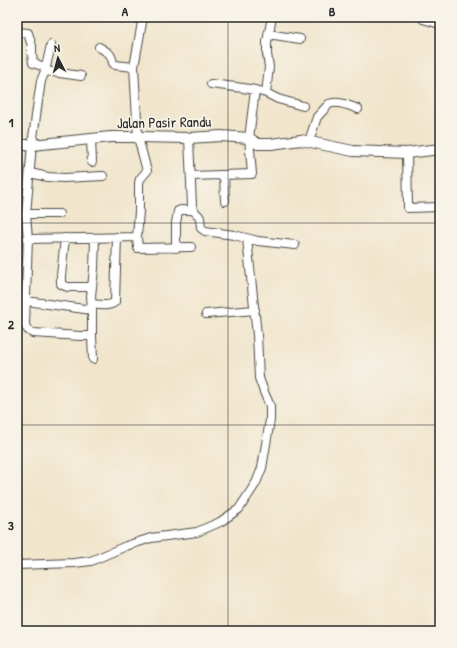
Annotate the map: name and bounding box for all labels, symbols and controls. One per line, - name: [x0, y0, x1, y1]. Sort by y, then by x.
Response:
- text: A: [122, 2, 129, 20]
- text: B: [329, 2, 336, 20]
- north arrow: [38, 38, 78, 78]
- text: N: [53, 41, 61, 55]
- street label: Jalan Pasir Randu: [117, 111, 211, 133]
- text: 1: [9, 113, 14, 131]
- text: 2: [8, 315, 15, 333]
- text: 3: [8, 516, 14, 534]

